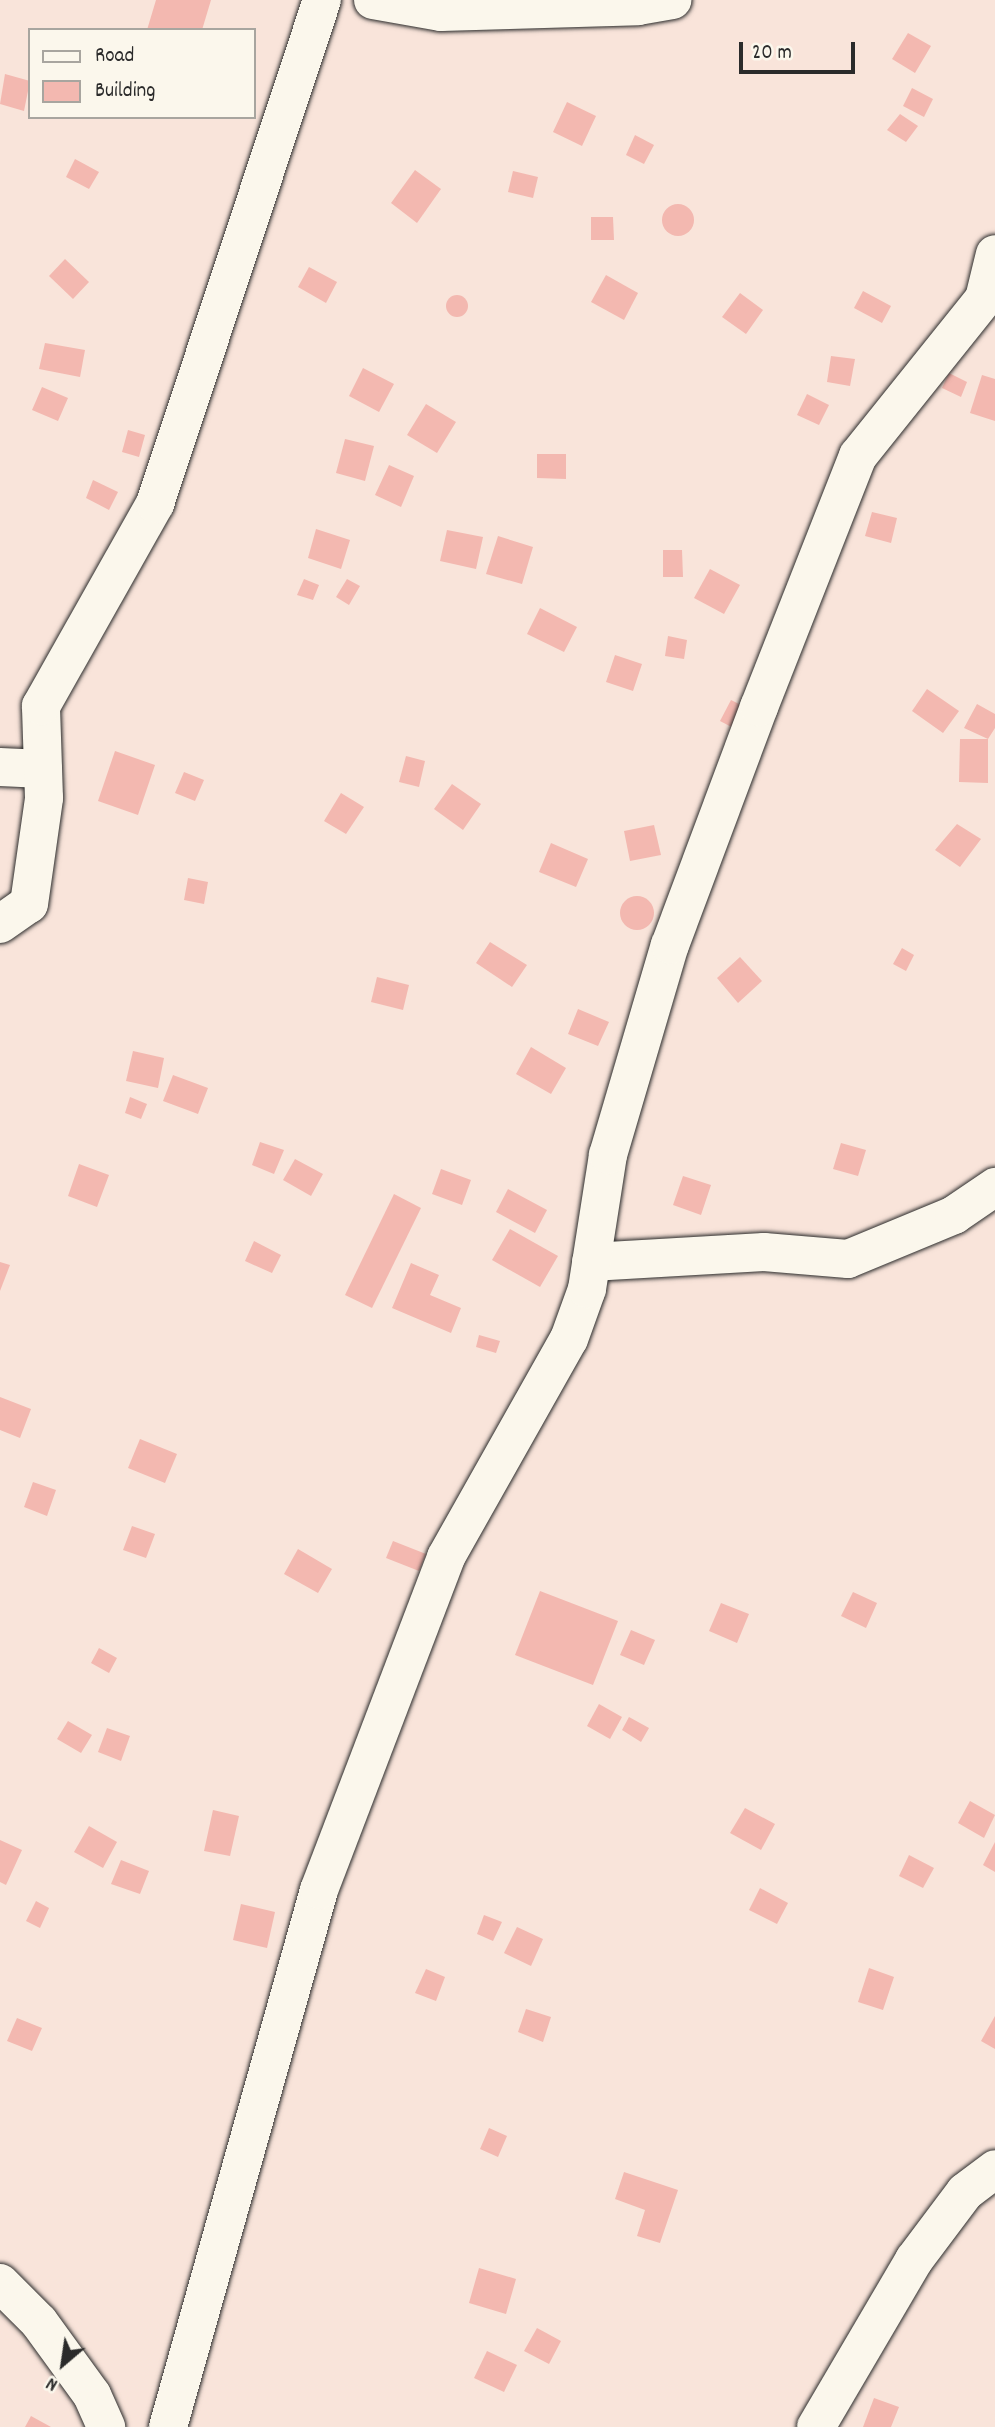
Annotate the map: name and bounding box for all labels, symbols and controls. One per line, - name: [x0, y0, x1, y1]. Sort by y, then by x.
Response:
- legend: [28, 28, 256, 119]
- scale bar: [743, 28, 858, 72]
- text: 20 m: [752, 39, 792, 69]
- text: Road: [95, 42, 134, 72]
- text: Building: [95, 77, 155, 107]
- north arrow: [28, 2329, 98, 2399]
- text: N: [42, 2369, 63, 2397]

